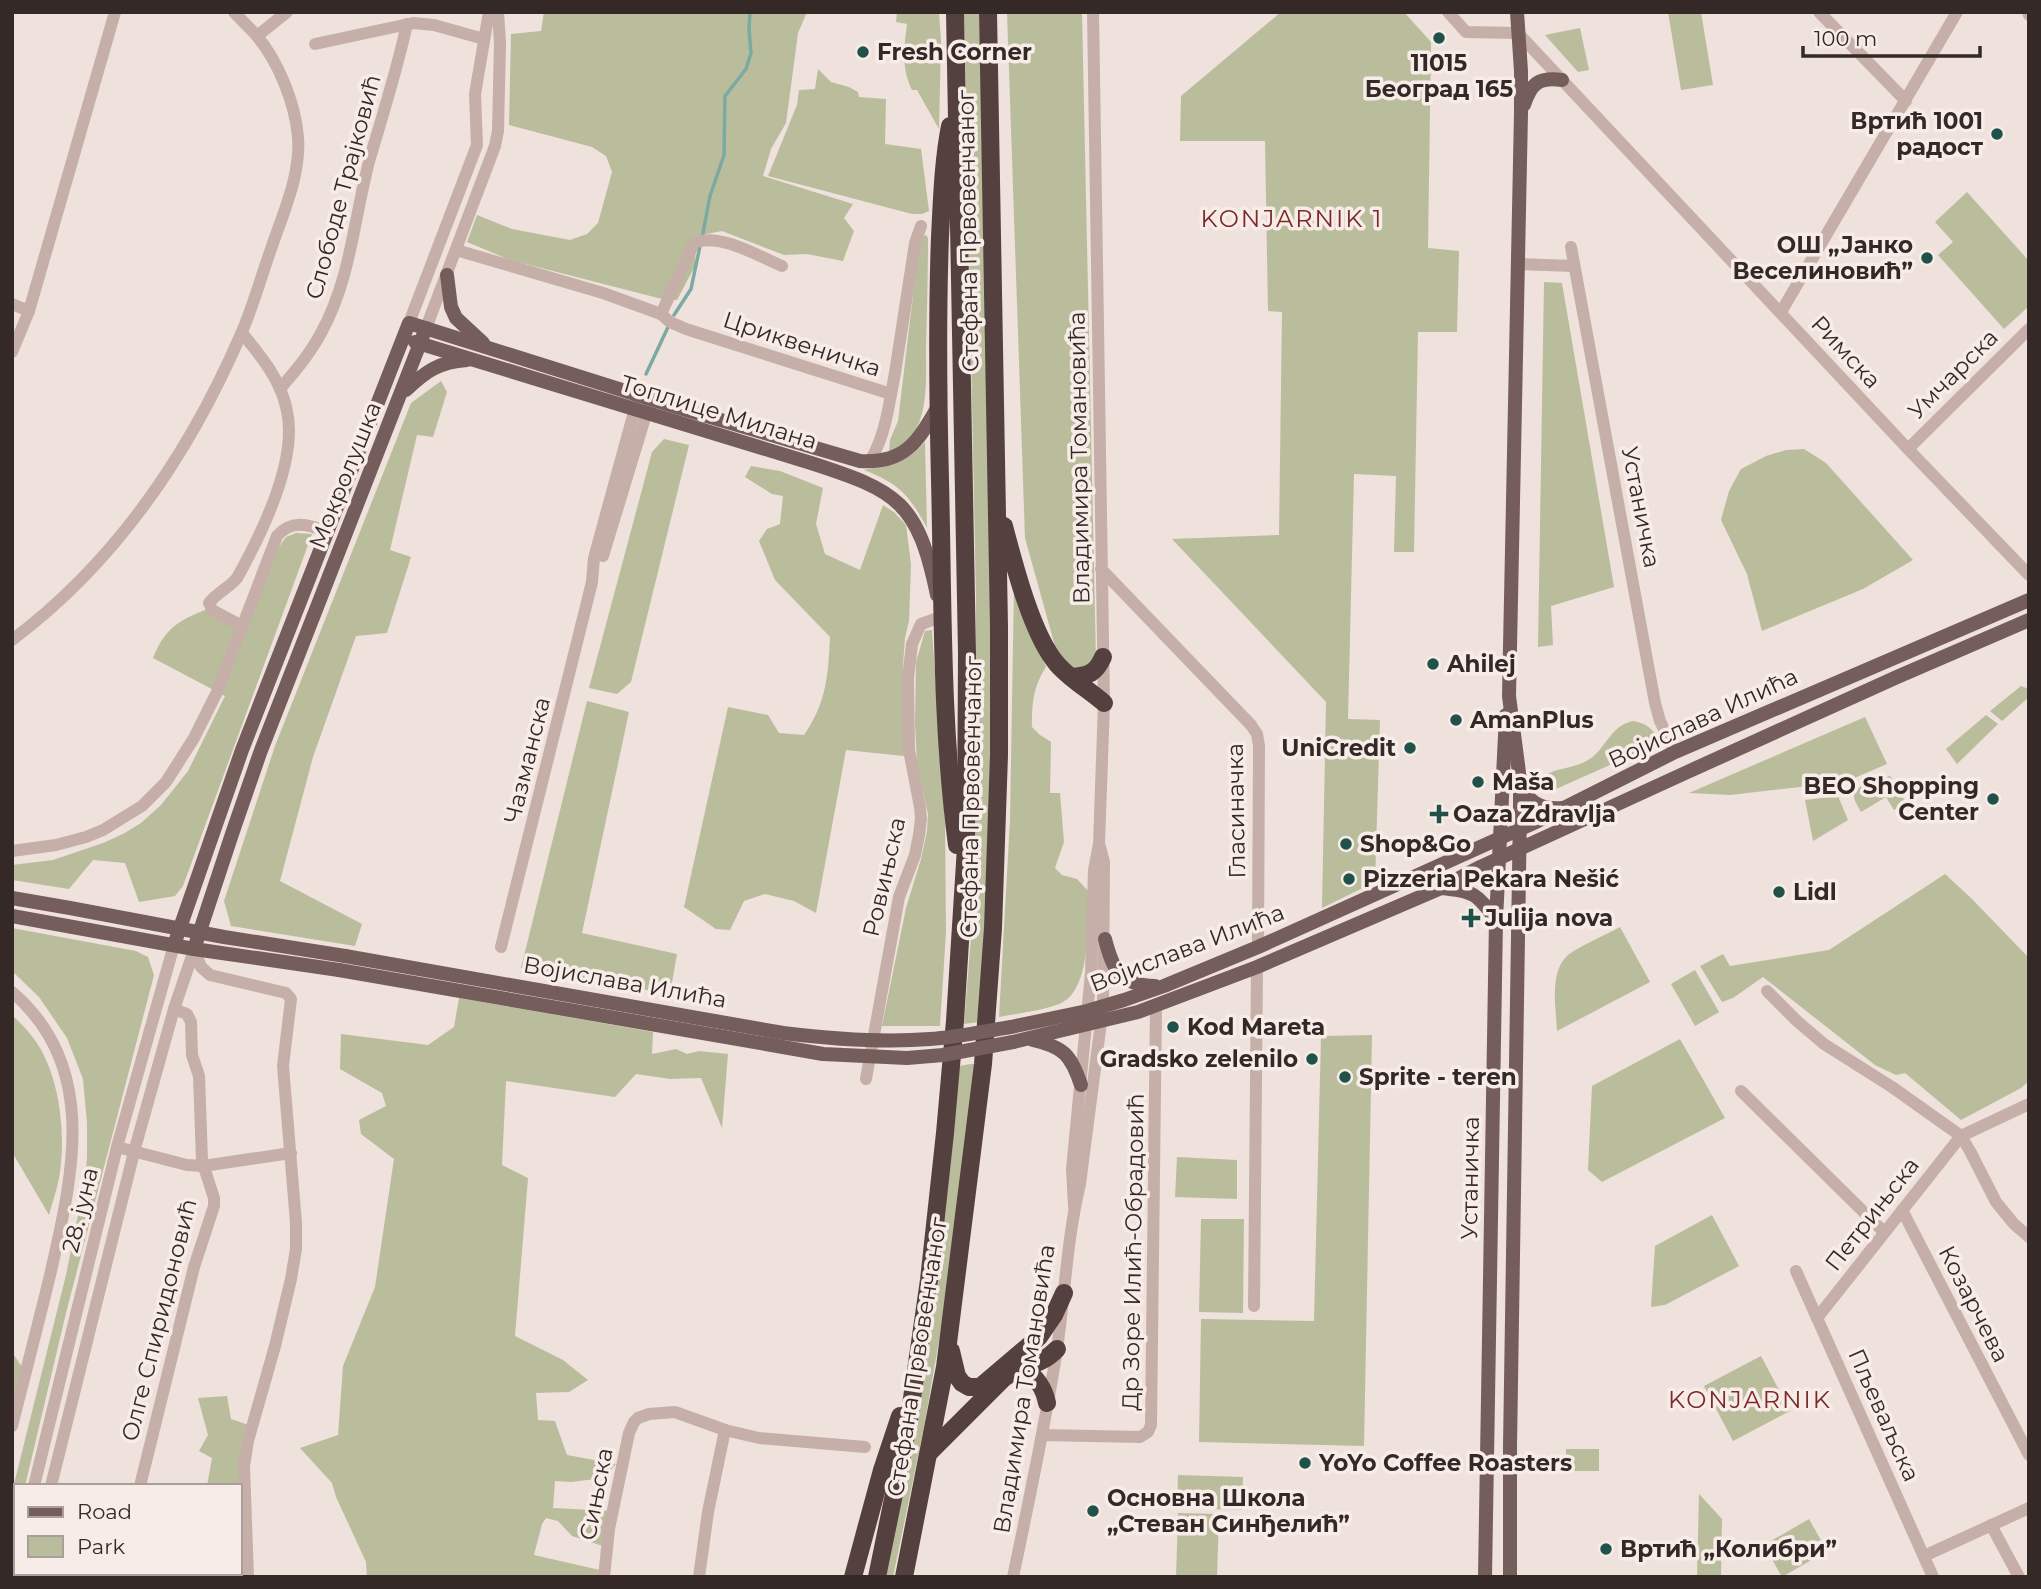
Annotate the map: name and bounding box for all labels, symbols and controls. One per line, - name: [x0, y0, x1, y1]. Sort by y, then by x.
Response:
- scale bar: [1803, 14, 1980, 58]
- text: 100 m: [1814, 26, 1877, 51]
- marker: 11015 Београд 165: [1431, 30, 1447, 46]
- place label: Fresh Corner: [877, 38, 1032, 66]
- marker: Fresh Corner: [855, 44, 871, 60]
- place label: 11015 Београд 165: [1365, 49, 1513, 103]
- street label: Слободе Трајковић: [300, 72, 386, 302]
- street label: Стефана Првовенчаног: [952, 90, 984, 372]
- place label: Вртић 1001 радост: [1850, 107, 1984, 161]
- marker: Вртић 1001 радост: [1989, 126, 2005, 142]
- district label: KONJARNIK 1: [1201, 204, 1383, 233]
- place label: ОШ „Јанко Веселиновић”: [1733, 231, 1913, 285]
- marker: ОШ „Јанко Веселиновић”: [1919, 250, 1935, 266]
- street label: Цриквеничка: [720, 305, 884, 383]
- street label: Римска: [1805, 310, 1887, 394]
- street label: Владимира Томановића: [1062, 312, 1096, 604]
- street label: Умчарска: [1902, 323, 2004, 425]
- street label: Топлице Милана: [618, 369, 820, 455]
- street label: Мокролушка: [303, 398, 387, 552]
- street label: Устаничка: [1616, 444, 1666, 570]
- place label: Ahilej: [1446, 650, 1516, 678]
- street label: Стефана Првовенчаног: [955, 656, 987, 938]
- marker: Ahilej: [1425, 656, 1441, 672]
- street label: Војислава Илића: [1604, 662, 1802, 774]
- street label: Чазманска: [498, 694, 556, 826]
- place label: AmanPlus: [1469, 706, 1594, 734]
- marker: AmanPlus: [1448, 712, 1464, 728]
- place label: UniCredit: [1281, 734, 1396, 762]
- marker: UniCredit: [1402, 740, 1418, 756]
- street label: Гласиначка: [1221, 743, 1251, 879]
- place label: Maša: [1492, 768, 1555, 796]
- place label: BEO Shopping Center: [1804, 772, 1979, 826]
- marker: Maša: [1470, 774, 1486, 790]
- marker: BEO Shopping Center: [1985, 791, 2001, 807]
- place label: Oaza Zdravlja: [1453, 800, 1616, 828]
- marker: Oaza Zdravlja: [1431, 806, 1447, 822]
- street label: Ровињска: [857, 815, 911, 939]
- place label: Shop&Go: [1360, 830, 1471, 858]
- marker: Shop&Go: [1338, 836, 1354, 852]
- place label: Pizzeria Pekara Nešić: [1363, 865, 1620, 893]
- marker: Pizzeria Pekara Nešić: [1341, 871, 1357, 887]
- place label: Lidl: [1793, 878, 1837, 906]
- marker: Lidl: [1771, 884, 1787, 900]
- street label: Војислава Илића: [1086, 898, 1288, 998]
- place label: Julija nova: [1484, 904, 1613, 932]
- marker: Julija nova: [1463, 910, 1479, 926]
- street label: Војислава Илића: [521, 950, 729, 1014]
- place label: Kod Mareta: [1187, 1013, 1325, 1041]
- marker: Kod Mareta: [1165, 1019, 1181, 1035]
- place label: Gradsko zelenilo: [1100, 1045, 1298, 1073]
- marker: Gradsko zelenilo: [1304, 1051, 1320, 1067]
- place label: Sprite - teren: [1359, 1063, 1517, 1091]
- marker: Sprite - teren: [1337, 1069, 1353, 1085]
- street label: Др Зоре Илић-Обрадовић: [1116, 1093, 1150, 1411]
- street label: Устаничка: [1455, 1116, 1485, 1240]
- street label: Петрињска: [1819, 1152, 1925, 1276]
- street label: 28. јуна: [56, 1164, 104, 1256]
- street label: Олге Спиридоновић: [115, 1196, 203, 1444]
- street label: Стефана Првовенчаног: [881, 1215, 953, 1499]
- street label: Козарчева: [1933, 1241, 2015, 1367]
- street label: Владимира Томановића: [987, 1242, 1061, 1536]
- street label: Пљеваљска: [1842, 1344, 1926, 1486]
- district label: KONJARNIK: [1668, 1385, 1832, 1414]
- street label: Сињска: [573, 1445, 619, 1543]
- place label: YoYo Coffee Roasters: [1318, 1449, 1572, 1477]
- marker: YoYo Coffee Roasters: [1297, 1455, 1313, 1471]
- legend: [14, 1484, 242, 1575]
- place label: Основна Школа „Стеван Синђелић”: [1107, 1484, 1350, 1538]
- text: Road: [77, 1499, 132, 1524]
- marker: Основна Школа „Стеван Синђелић”: [1085, 1503, 1101, 1519]
- text: Park: [77, 1534, 125, 1559]
- place label: Вртић „Колибри”: [1620, 1535, 1837, 1563]
- marker: Вртић „Колибри”: [1598, 1541, 1614, 1557]

